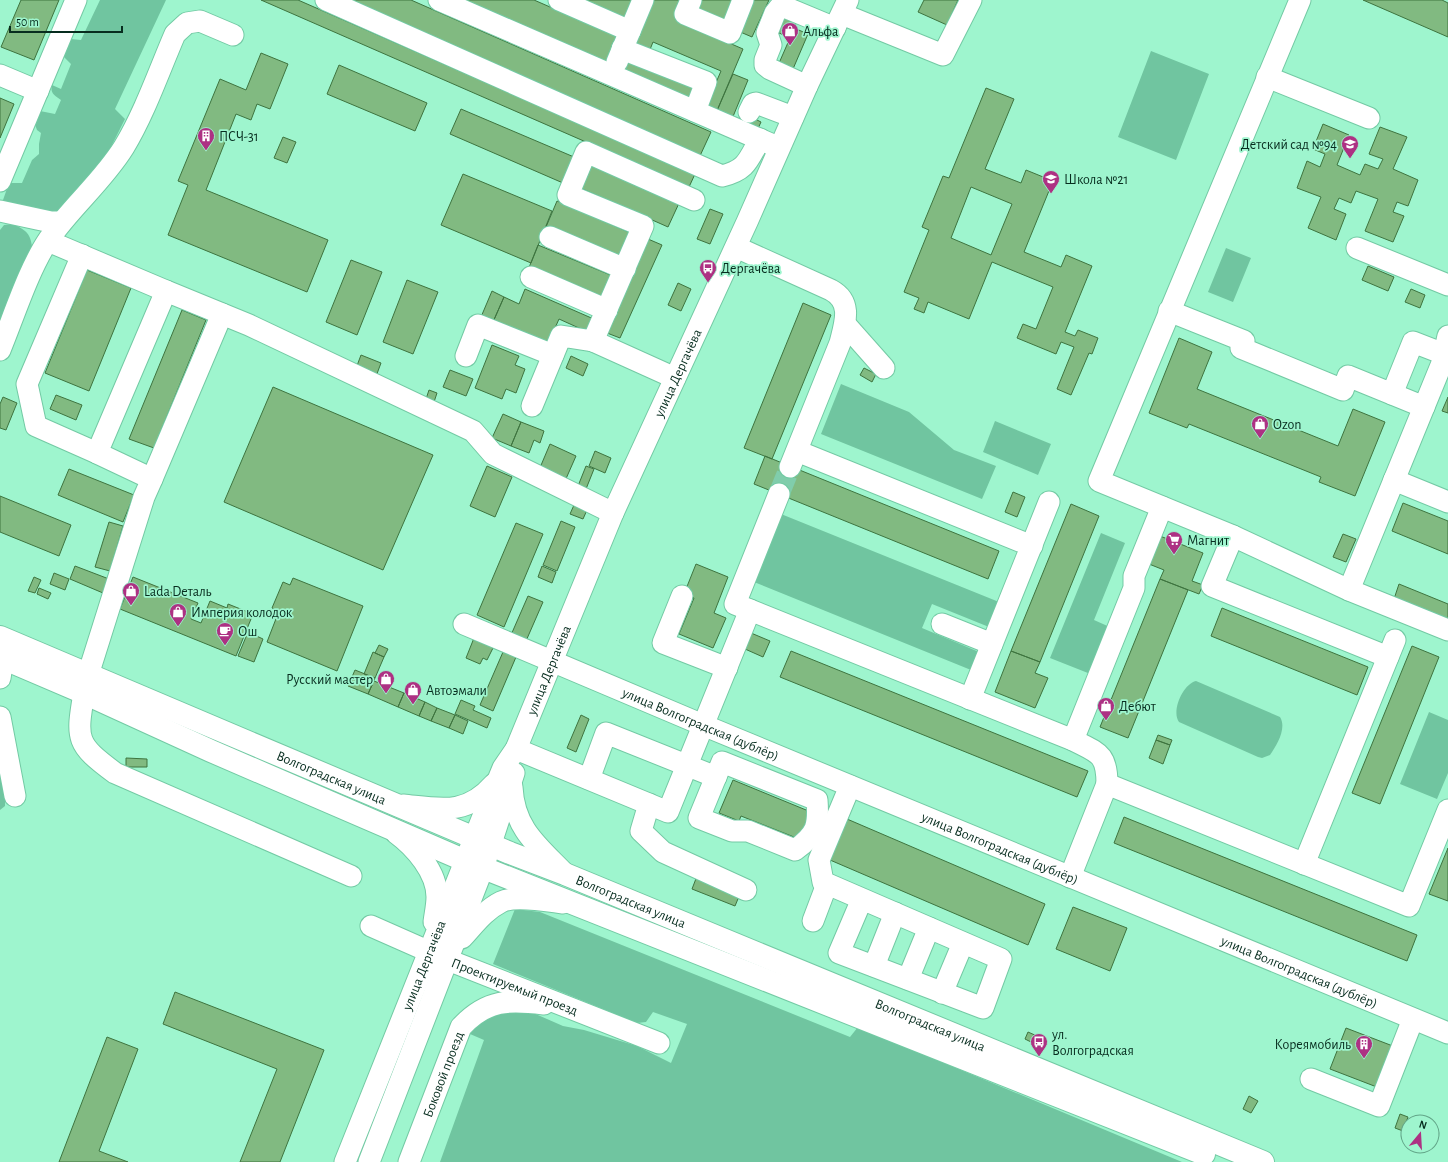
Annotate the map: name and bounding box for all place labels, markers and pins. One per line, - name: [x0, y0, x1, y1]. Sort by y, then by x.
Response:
- shop icon: Альфа: [780, 21, 800, 46]
- place label: Альфа: [803, 25, 839, 39]
- building icon: ПСЧ-31: [196, 126, 216, 151]
- place label: ПСЧ-31: [219, 130, 259, 144]
- school or university icon: Детский сад №94: [1340, 134, 1360, 159]
- place label: Детский сад №94: [1241, 138, 1337, 152]
- school or university icon: Школа №21: [1041, 169, 1061, 194]
- place label: Школа №21: [1064, 173, 1128, 187]
- bus stop icon: Дергачёва: [698, 258, 718, 283]
- place label: Дергачёва: [721, 262, 781, 276]
- shop icon: Ozon: [1250, 414, 1270, 439]
- place label: Ozon: [1273, 418, 1301, 432]
- supermarket icon: Магнит: [1164, 530, 1184, 555]
- place label: Магнит: [1187, 534, 1230, 548]
- shop icon: Lada Dеталь: [121, 581, 141, 606]
- place label: Lada Dеталь: [144, 585, 212, 599]
- shop icon: Империя колодок: [168, 602, 188, 627]
- place label: Империя колодок: [191, 606, 293, 620]
- cafe icon: Ош: [215, 621, 235, 646]
- place label: Ош: [238, 625, 257, 639]
- shop icon: Русский мастер: [376, 669, 396, 694]
- place label: Русский мастер: [286, 673, 373, 687]
- shop icon: Автоэмали: [403, 680, 423, 705]
- place label: Автоэмали: [426, 684, 487, 698]
- shop icon: Дебют: [1096, 696, 1116, 721]
- place label: Дебют: [1119, 700, 1157, 714]
- place label: ул. Волгоградская: [1051, 1028, 1134, 1058]
- bus stop icon: ул. Волгоградская: [1029, 1032, 1049, 1057]
- building icon: Кореямобиль: [1354, 1034, 1374, 1059]
- place label: Кореямобиль: [1275, 1038, 1351, 1052]

